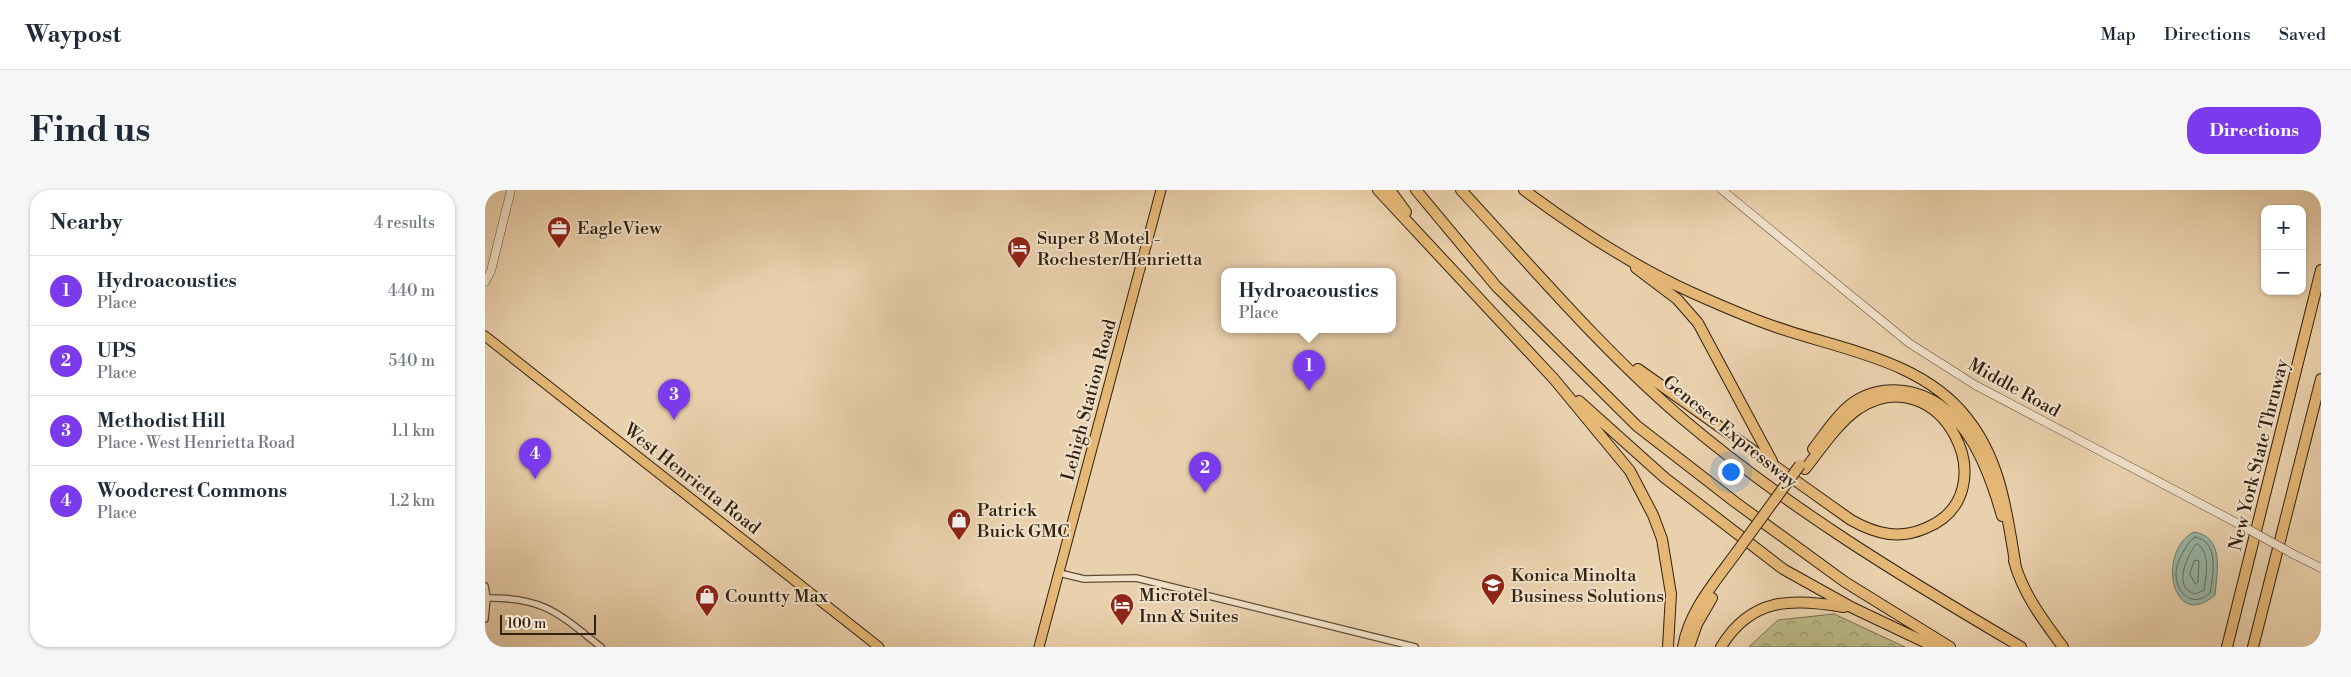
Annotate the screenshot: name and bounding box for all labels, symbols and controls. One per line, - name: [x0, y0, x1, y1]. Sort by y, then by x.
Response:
- text: Waypost: [25, 20, 121, 50]
- text: Map: [2100, 23, 2136, 46]
- text: Directions: [2164, 23, 2251, 46]
- text: Saved: [2279, 23, 2326, 46]
- button: Directions: [2187, 107, 2321, 154]
- text: Find us: [30, 109, 150, 152]
- map controls: [2261, 205, 2306, 295]
- button: +: [2261, 205, 2306, 250]
- text: Nearby: [50, 210, 123, 236]
- text: 4 results: [374, 213, 435, 233]
- office icon: EagleView: [546, 215, 572, 249]
- place label: EagleView: [577, 217, 662, 240]
- place label: Super 8 Motel - Rochester/Henrietta: [1037, 227, 1203, 271]
- hotel icon: Super 8 Motel - Rochester/Henrietta: [1006, 235, 1032, 269]
- button: −: [2261, 250, 2306, 295]
- popup: [1221, 268, 1396, 333]
- text: Hydroacoustics: [97, 269, 237, 293]
- text: Hydroacoustics: [1239, 279, 1378, 303]
- text: 1: [62, 281, 70, 301]
- text: 440 m: [388, 281, 435, 301]
- text: Place: [97, 293, 137, 313]
- text: Place: [1239, 303, 1279, 323]
- street label: Lehigh Station Road: [1056, 316, 1122, 483]
- text: UPS: [97, 339, 136, 363]
- pin: 1: [1293, 350, 1325, 391]
- text: 2: [61, 351, 71, 371]
- text: 540 m: [388, 351, 435, 371]
- street label: Middle Road: [1964, 353, 2065, 423]
- street label: New York State Thruway: [2224, 357, 2294, 553]
- text: Place: [97, 363, 137, 383]
- street label: Genesee Expressway: [1658, 371, 1802, 494]
- pin: 3: [658, 379, 690, 420]
- text: Methodist Hill: [97, 409, 225, 433]
- street label: West Henrietta Road: [618, 418, 766, 540]
- text: 3: [61, 421, 71, 441]
- text: 1.1 km: [391, 421, 435, 441]
- text: Place · West Henrietta Road: [97, 433, 295, 453]
- pin: 4: [519, 438, 551, 479]
- pin: 2: [1189, 452, 1221, 493]
- your location: [1718, 459, 1744, 485]
- text: Woodcrest Commons: [97, 479, 287, 503]
- text: 4: [61, 491, 71, 511]
- text: 1.2 km: [389, 491, 435, 511]
- place label: Patrick Buick GMC: [976, 499, 1070, 543]
- text: Place: [97, 503, 137, 523]
- shop icon: Patrick Buick GMC: [946, 507, 972, 541]
- place label: Konica Minolta Business Solutions: [1510, 564, 1664, 608]
- school or university icon: Konica Minolta Business Solutions: [1480, 572, 1506, 606]
- shop icon: Countty Max: [694, 583, 720, 617]
- place label: Microtel Inn & Suites: [1139, 584, 1239, 628]
- place label: Countty Max: [725, 585, 829, 608]
- hotel icon: Microtel Inn & Suites: [1109, 592, 1135, 626]
- scale bar: [500, 612, 596, 635]
- text: 100 m: [507, 615, 546, 633]

